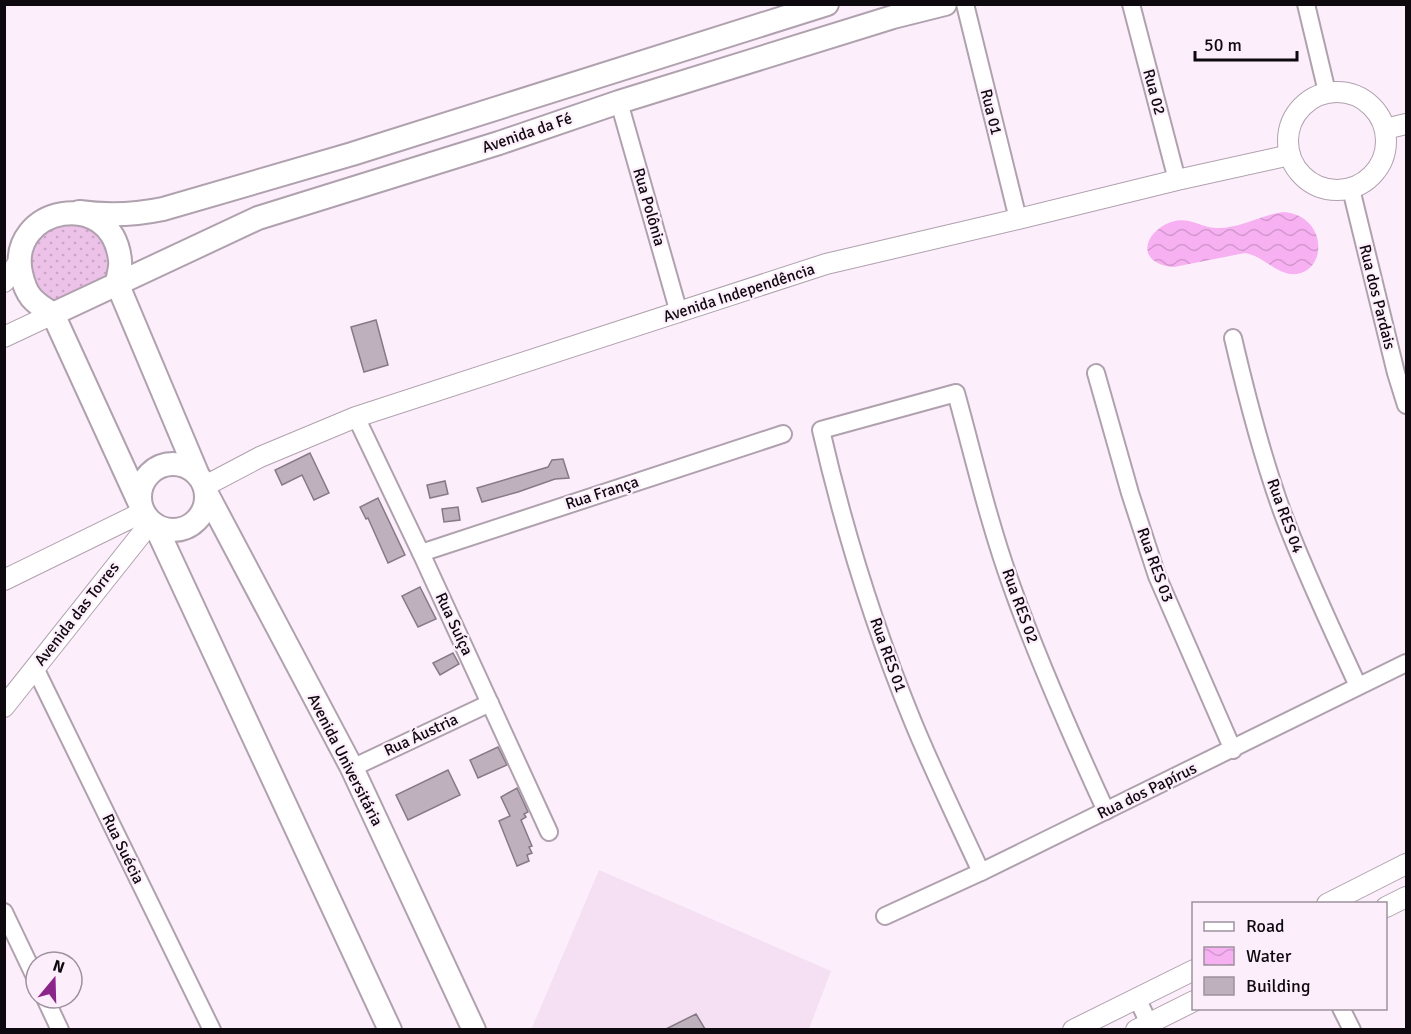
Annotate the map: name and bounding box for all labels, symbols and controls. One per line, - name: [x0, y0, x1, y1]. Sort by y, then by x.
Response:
- scale bar: [1195, 24, 1297, 62]
- text: 50 m: [1204, 34, 1242, 56]
- street label: Rua 02: [1138, 67, 1170, 117]
- street label: Rua 01: [976, 87, 1006, 137]
- street label: Avenida da Fé: [479, 108, 575, 158]
- street label: Rua Polônia: [628, 165, 670, 249]
- street label: Rua dos Pardais: [1354, 242, 1400, 352]
- street label: Avenida Independência: [661, 259, 817, 327]
- street label: Rua França: [563, 472, 641, 514]
- street label: Rua RES 04: [1262, 476, 1308, 556]
- street label: Rua RES 03: [1132, 525, 1178, 605]
- street label: Avenida das Torres: [30, 558, 124, 670]
- street label: Rua RES 02: [997, 566, 1043, 646]
- street label: Rua Suíça: [431, 589, 477, 659]
- street label: Rua RES 01: [865, 615, 911, 695]
- street label: Avenida Universitária: [303, 690, 387, 830]
- street label: Rua Áustria: [381, 709, 461, 761]
- street label: Rua dos Papírus: [1094, 758, 1200, 824]
- street label: Rua Suécia: [97, 811, 149, 887]
- legend: [1192, 902, 1387, 1010]
- text: Road: [1246, 915, 1285, 937]
- text: Water: [1246, 945, 1292, 967]
- north arrow: [24, 950, 84, 1010]
- text: N: [50, 955, 67, 978]
- text: Building: [1246, 975, 1310, 997]

